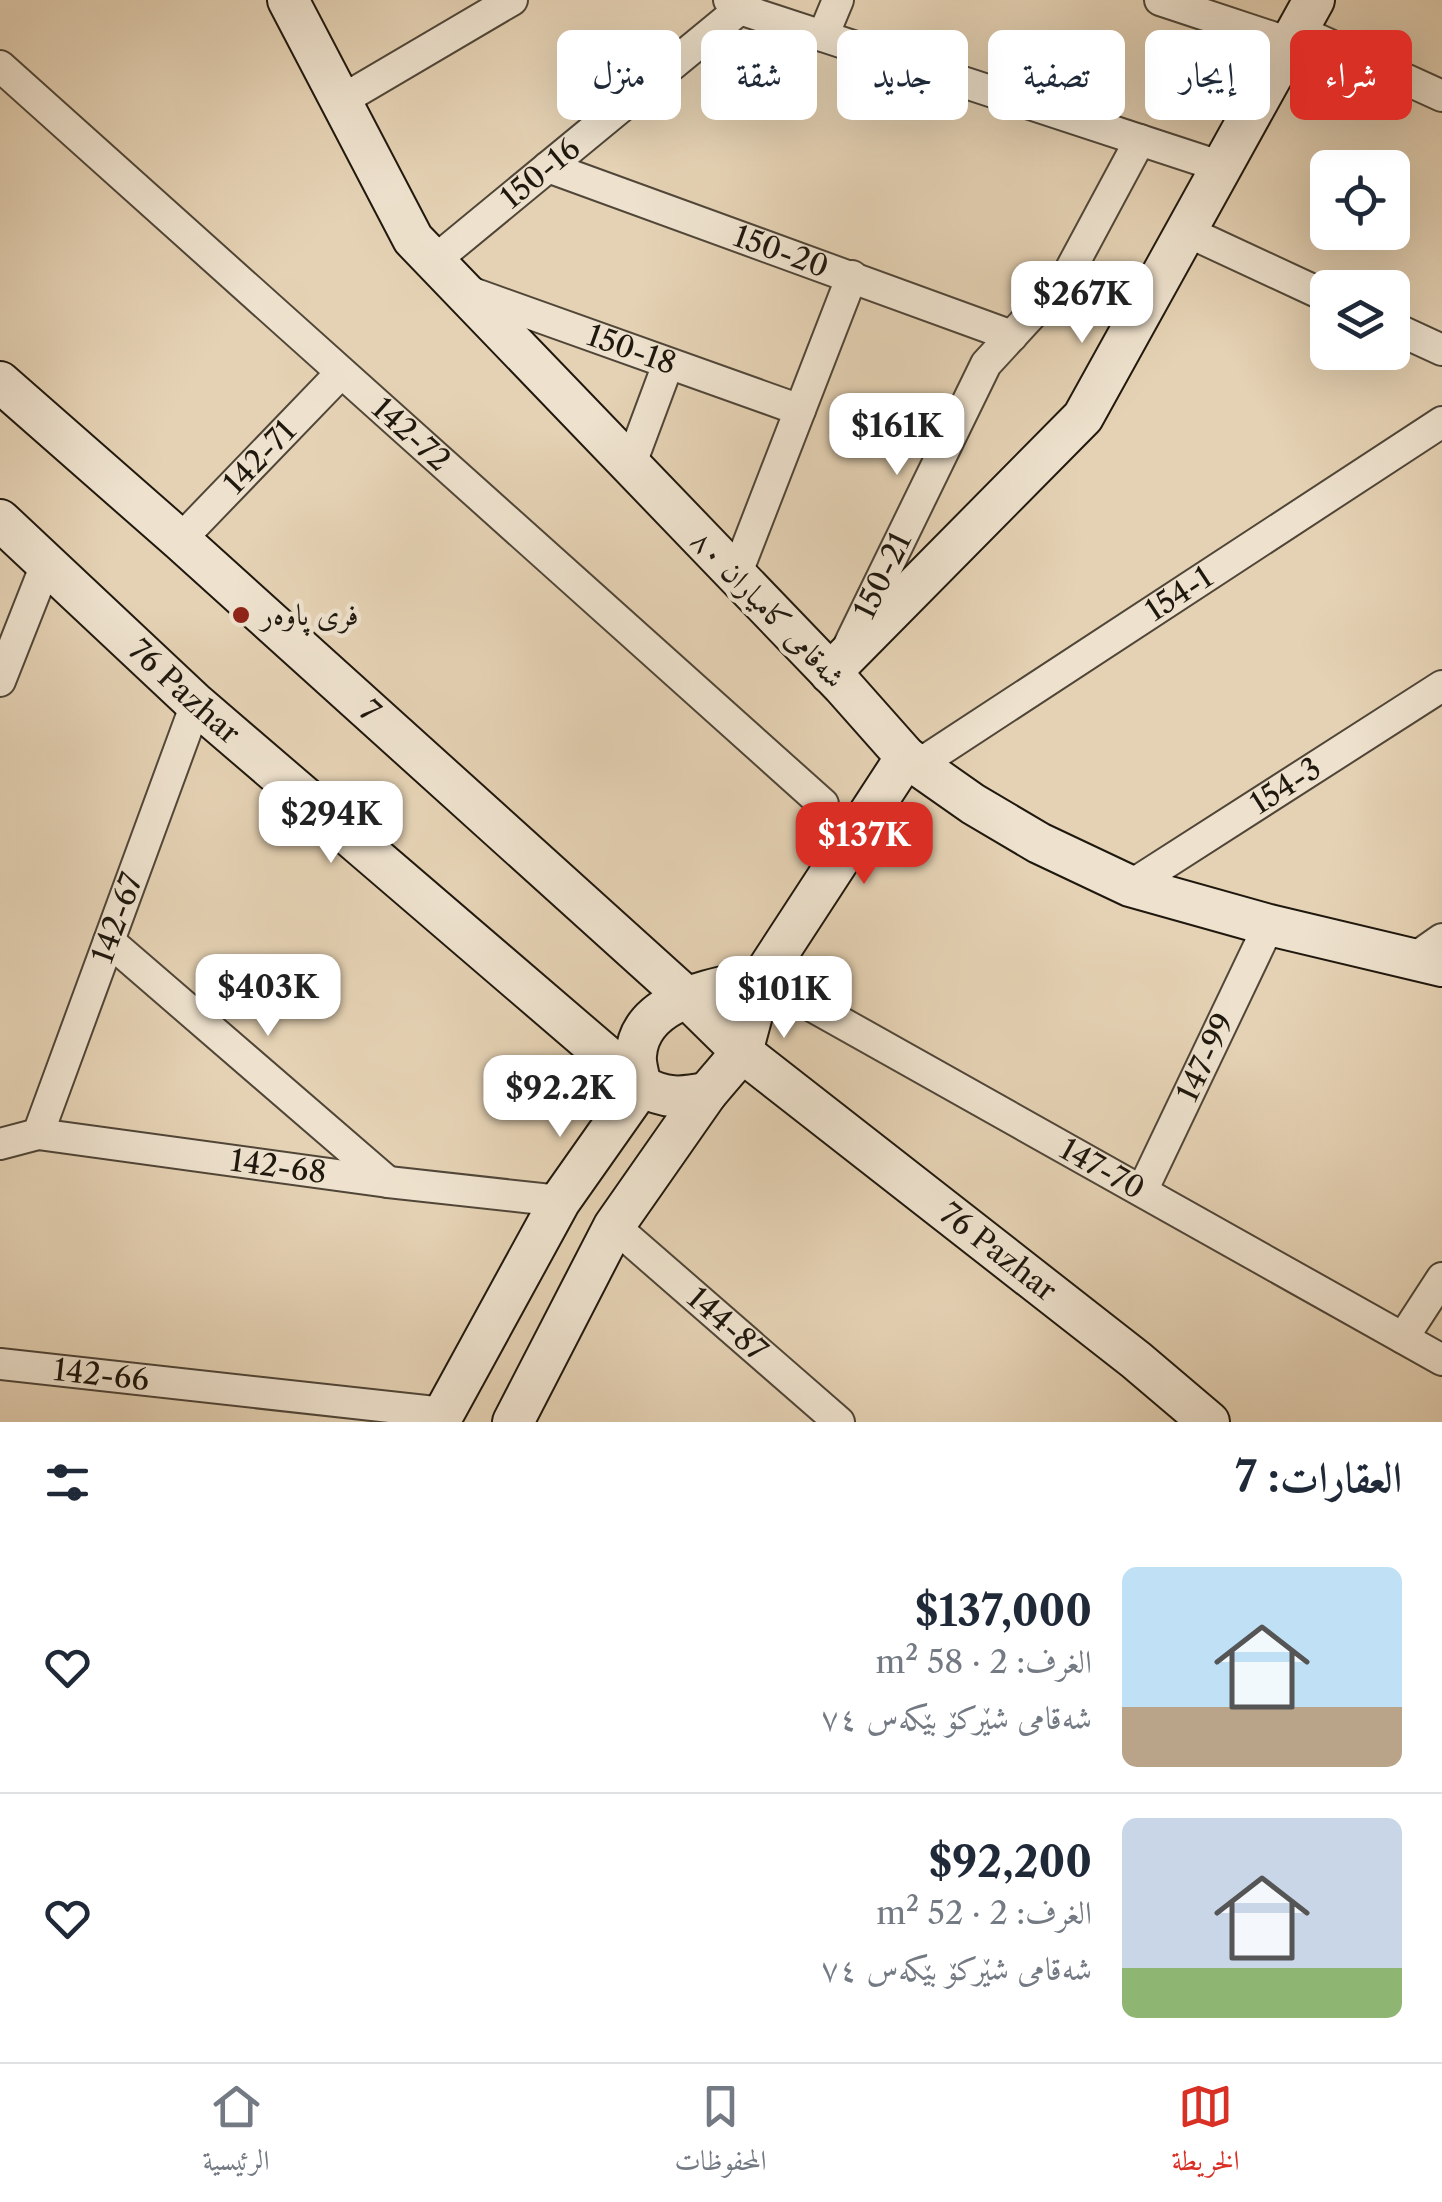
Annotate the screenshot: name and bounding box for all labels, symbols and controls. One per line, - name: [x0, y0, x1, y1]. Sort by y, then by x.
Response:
- chip: منزل: [557, 30, 681, 120]
- chip: شقة: [701, 30, 817, 120]
- chip: جديد: [837, 30, 968, 120]
- chip: تصفية: [988, 30, 1125, 120]
- chip: إيجار: [1145, 30, 1270, 120]
- chip: شراء: [1290, 30, 1412, 120]
- street label: 150-16: [493, 130, 587, 216]
- map controls: [1310, 150, 1410, 370]
- button: locate: [1310, 150, 1410, 250]
- street label: 150-20: [729, 217, 834, 286]
- pin: $267K: [1012, 261, 1152, 346]
- button: layers: [1310, 270, 1410, 370]
- text: $267K: [1033, 274, 1131, 313]
- street label: 150-18: [582, 317, 681, 382]
- street label: 142-72: [365, 390, 458, 479]
- pin: $161K: [827, 393, 967, 478]
- text: $161K: [851, 406, 943, 445]
- street label: 142-71: [216, 412, 303, 501]
- street label: شەقامی کامیاران ٨٠: [684, 522, 853, 696]
- street label: 150-21: [846, 526, 919, 625]
- street label: 154-1: [1138, 558, 1219, 629]
- place label: فری پاوەر: [258, 596, 359, 636]
- marker: فری پاوەر: [230, 604, 252, 626]
- street label: 76 Pazhar: [121, 632, 248, 752]
- street label: 7: [352, 692, 388, 730]
- street label: 154-3: [1243, 750, 1328, 822]
- pin: $294K: [261, 781, 401, 866]
- text: $294K: [281, 794, 381, 833]
- pin: $137K: [794, 802, 934, 887]
- text: $137K: [818, 815, 910, 854]
- street label: 142-67: [83, 868, 150, 968]
- pin: $403K: [198, 954, 338, 1039]
- pin: $101K: [714, 956, 854, 1041]
- text: $403K: [218, 967, 318, 1006]
- text: $101K: [738, 969, 830, 1008]
- street label: 147-99: [1169, 1007, 1242, 1107]
- pin: $92.2K: [479, 1055, 641, 1140]
- text: $92.2K: [505, 1068, 615, 1107]
- street label: 147-70: [1054, 1130, 1151, 1207]
- street label: 142-68: [228, 1142, 329, 1191]
- street label: 76 Pazhar: [933, 1195, 1064, 1309]
- street label: 144-87: [680, 1279, 775, 1369]
- street label: 142-66: [52, 1351, 151, 1398]
- text: العقارات: 7: [1235, 1451, 1402, 1503]
- icon: filters: [40, 1455, 95, 1510]
- text: $137,000: [915, 1585, 1092, 1637]
- icon: home: [1202, 1607, 1322, 1727]
- icon: heart: [40, 1640, 95, 1695]
- text: الغرف: 2 · 58 m²: [876, 1642, 1092, 1681]
- text: شەقامی شێرکۆ بێکەس ٧٤: [821, 1698, 1092, 1737]
- text: $92,200: [929, 1836, 1092, 1888]
- icon: home: [1202, 1858, 1322, 1978]
- icon: heart: [40, 1891, 95, 1946]
- text: الغرف: 2 · 52 m²: [876, 1893, 1092, 1932]
- text: شەقامی شێرکۆ بێکەس ٧٤: [821, 1949, 1092, 1988]
- tab: الرئيسية: [202, 2079, 270, 2188]
- tab: المحفوظات: [674, 2079, 767, 2188]
- tab: الخريطة: [1171, 2079, 1240, 2188]

